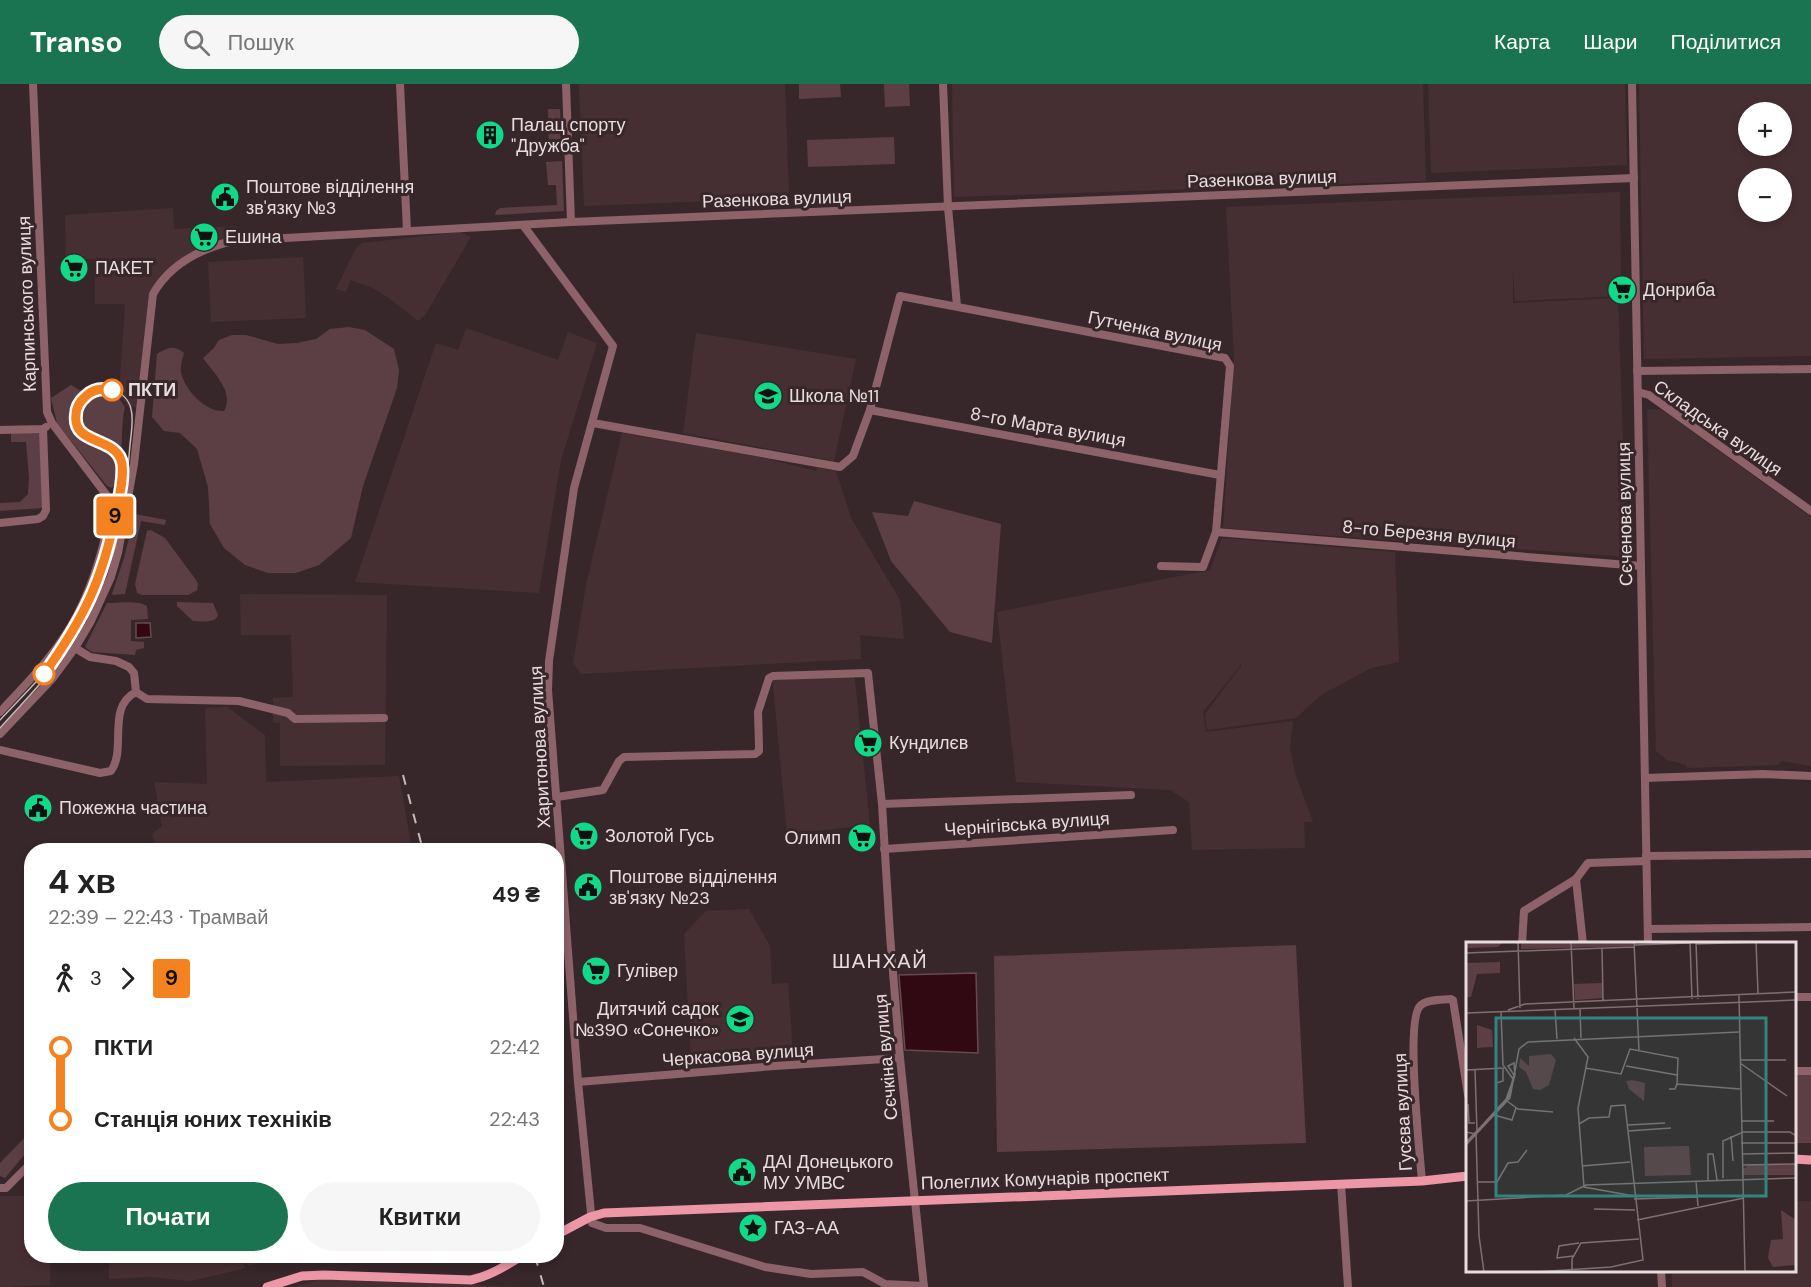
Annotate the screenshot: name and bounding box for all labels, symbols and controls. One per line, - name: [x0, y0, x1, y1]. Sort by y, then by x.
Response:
- search box: [159, 15, 579, 69]
- text: Transo: [30, 24, 123, 61]
- icon: search: [180, 26, 213, 59]
- text: Пошук: [228, 28, 294, 57]
- text: Карта: [1494, 28, 1550, 56]
- text: Шари: [1583, 28, 1638, 56]
- text: Поділитися: [1671, 28, 1781, 56]
- map controls: [1738, 102, 1792, 222]
- button: +: [1738, 102, 1792, 156]
- place label: Палац спорту "Дружба": [511, 113, 625, 158]
- building icon: Палац спорту "Дружба": [474, 119, 506, 151]
- street label: Разенкова вулиця: [1187, 164, 1337, 194]
- button: −: [1738, 168, 1792, 222]
- place label: Поштове відділення зв'язку №3: [246, 175, 414, 220]
- public building icon: Поштове відділення зв'язку №3: [209, 181, 241, 213]
- street label: Разенкова вулиця: [702, 184, 852, 214]
- street label: Карпинського вулиця: [12, 216, 42, 392]
- supermarket icon: Ешина: [188, 221, 220, 253]
- place label: Ешина: [225, 225, 282, 249]
- supermarket icon: ПАКЕТ: [58, 252, 90, 284]
- place label: ПАКЕТ: [95, 256, 153, 280]
- supermarket icon: Донриба: [1606, 274, 1638, 306]
- place label: Донриба: [1643, 278, 1716, 302]
- street label: Гутченка вулиця: [1086, 305, 1224, 357]
- street label: Складська вулиця: [1649, 375, 1787, 481]
- place label: ПКТИ: [128, 378, 176, 402]
- marker: ПКТИ: [101, 379, 123, 401]
- school or university icon: Школа №11: [752, 380, 784, 412]
- place label: Школа №11: [789, 384, 879, 408]
- street label: 8-го Марта вулиця: [968, 401, 1128, 453]
- street label: Сєченова вулиця: [1612, 442, 1638, 586]
- line badge: 9: [96, 496, 134, 536]
- text: 9: [108, 502, 122, 530]
- street label: 8-го Березня вулиця: [1341, 514, 1517, 554]
- unlabelled marker: [33, 663, 55, 685]
- street label: Харитонова вулиця: [524, 665, 556, 829]
- supermarket icon: Кундилєв: [852, 727, 884, 759]
- place label: Кундилєв: [889, 731, 968, 755]
- public building icon: Пожежна частина: [22, 792, 54, 824]
- place label: Пожежна частина: [59, 796, 208, 820]
- street label: Чернігівська вулиця: [944, 806, 1110, 842]
- supermarket icon: Золотой Гусь: [568, 820, 600, 852]
- supermarket icon: Олимп: [846, 822, 878, 854]
- place label: Золотой Гусь: [605, 824, 714, 848]
- place label: Олимп: [785, 826, 841, 850]
- text: 4 хв: [48, 860, 116, 903]
- place label: Поштове відділення зв'язку №23: [609, 865, 777, 910]
- public building icon: Поштове відділення зв'язку №23: [572, 871, 604, 903]
- text: 49 ₴: [492, 880, 540, 909]
- text: 22:39 – 22:43 · Трамвай: [48, 904, 268, 930]
- inset map: [1466, 942, 1796, 1272]
- district label: ШАНХАЙ: [832, 948, 928, 974]
- supermarket icon: Гулівер: [580, 955, 612, 987]
- place label: Гулівер: [617, 959, 678, 983]
- icon: walk: [48, 962, 81, 995]
- icon: forward: [111, 962, 144, 995]
- text: 9: [165, 964, 178, 992]
- text: 3: [90, 965, 102, 991]
- street label: Сєчкіна вулиця: [869, 993, 903, 1121]
- place label: Дитячий садок №390 «Сонечко»: [575, 997, 719, 1042]
- school or university icon: Дитячий садок №390 «Сонечко»: [724, 1003, 756, 1035]
- text: ПКТИ: [94, 1033, 153, 1062]
- text: 22:42: [489, 1034, 540, 1060]
- street label: Черкасова вулиця: [661, 1038, 815, 1072]
- street label: Гусєва вулиця: [1388, 1052, 1418, 1172]
- text: Станція юних техніків: [94, 1105, 332, 1134]
- text: 22:43: [489, 1106, 540, 1132]
- place label: ДАІ Донецького МУ УМВС: [763, 1150, 893, 1195]
- public building icon: ДАІ Донецького МУ УМВС: [726, 1156, 758, 1188]
- street label: Полеглих Комунарів проспект: [920, 1163, 1170, 1195]
- button: Почати: [48, 1182, 288, 1251]
- button: Квитки: [300, 1182, 540, 1251]
- place icon: ГАЗ-АА: [737, 1212, 769, 1244]
- place label: ГАЗ-АА: [774, 1216, 839, 1240]

